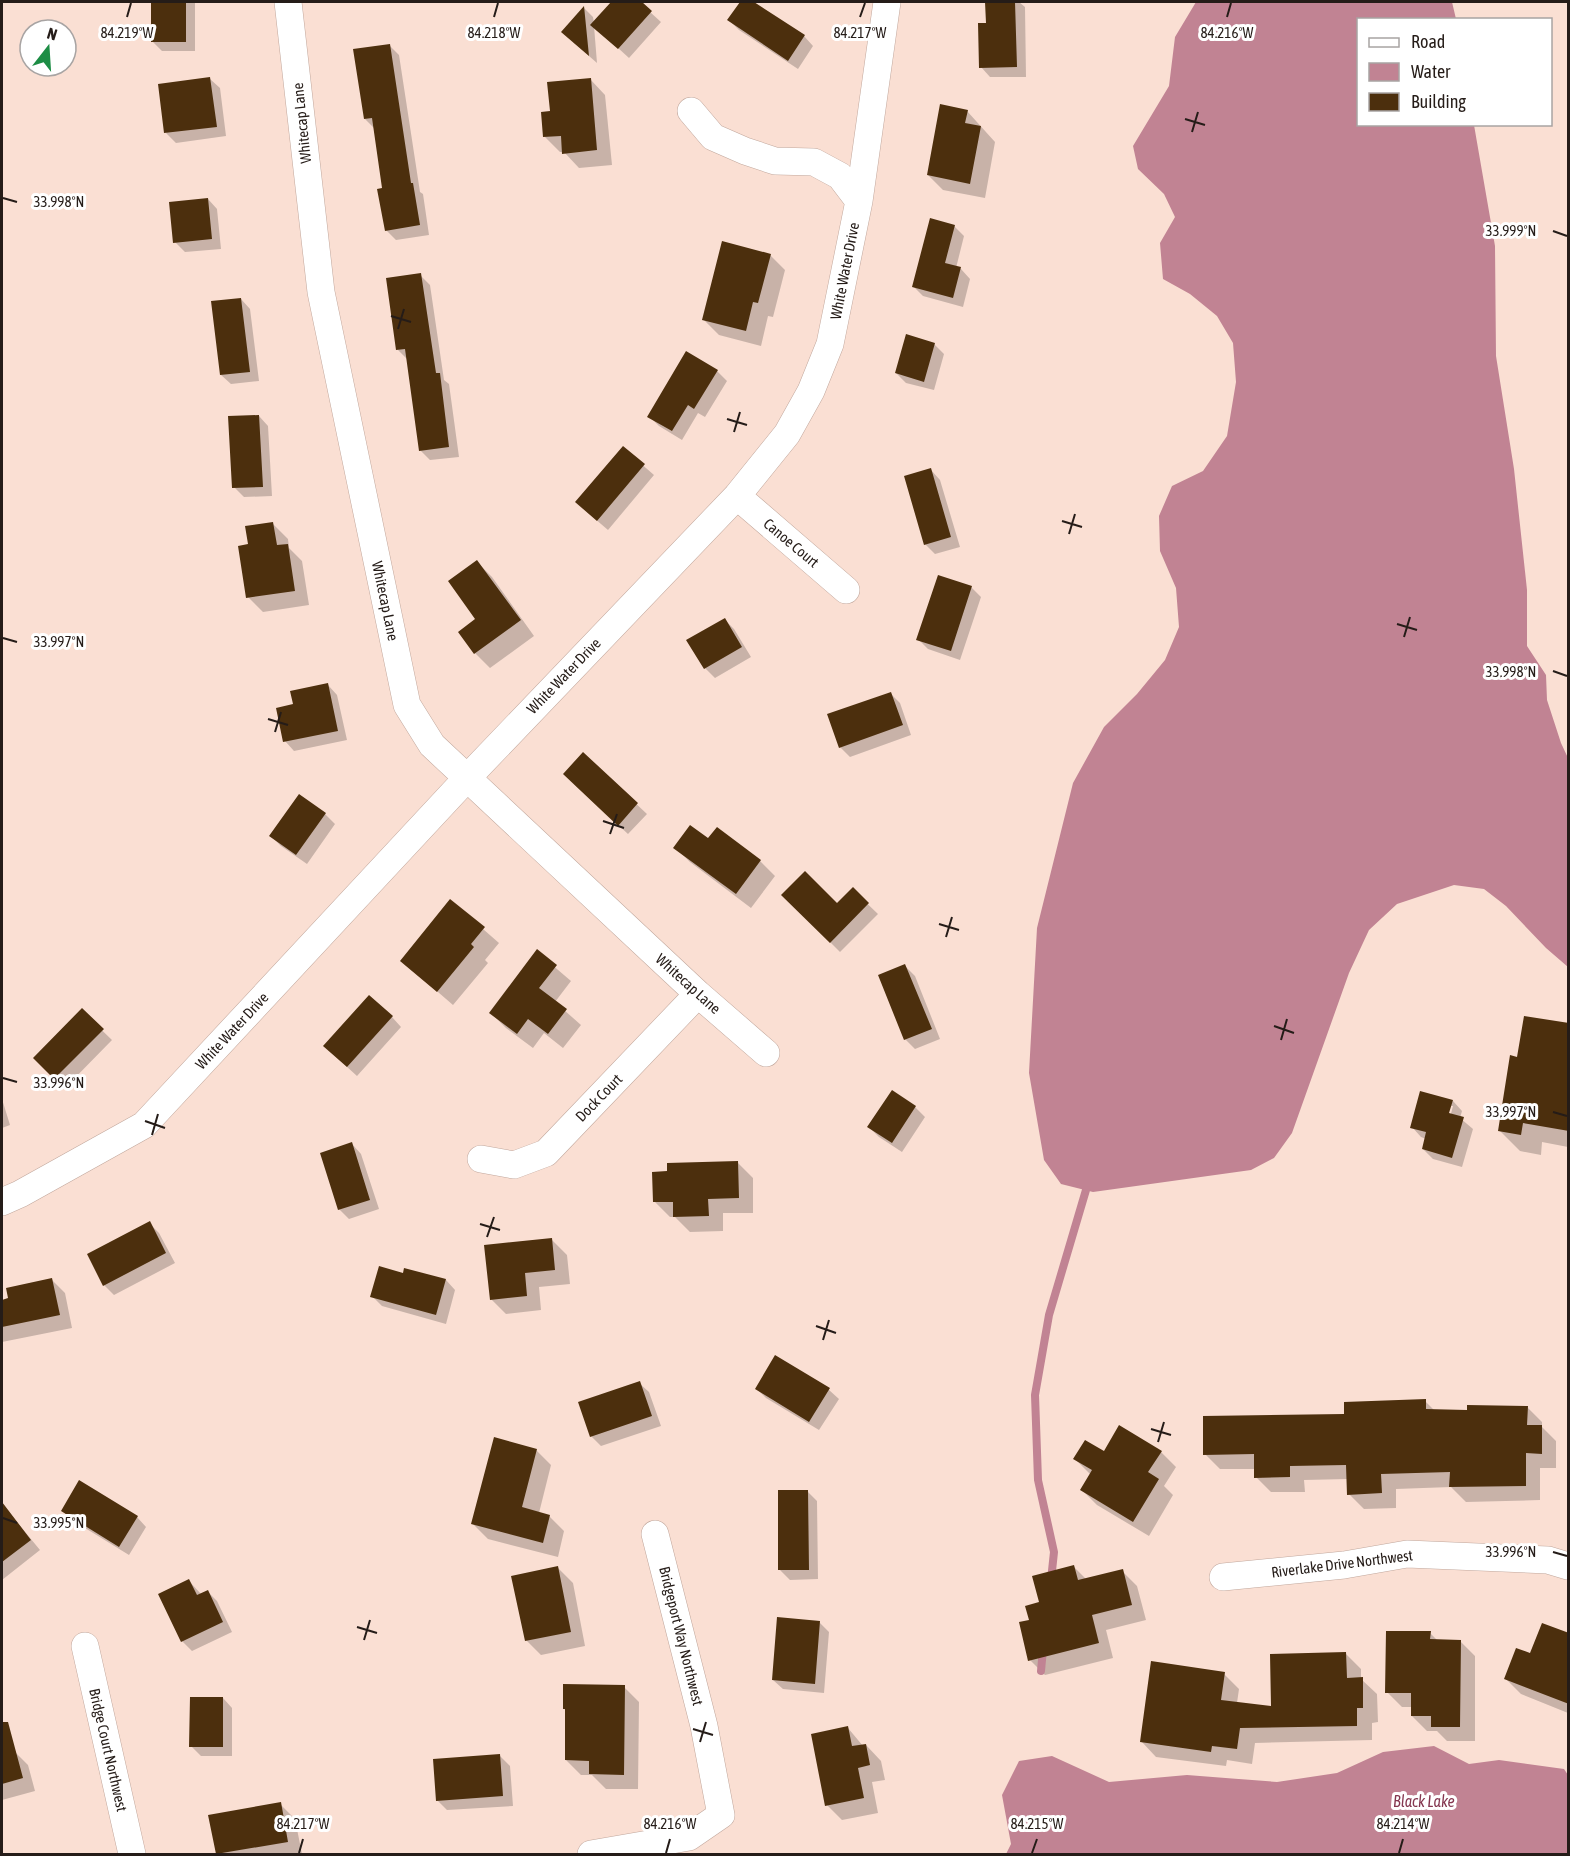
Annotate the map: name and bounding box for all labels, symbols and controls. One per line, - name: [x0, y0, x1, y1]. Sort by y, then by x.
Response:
- north arrow: [18, 18, 78, 78]
- legend: [1357, 18, 1552, 126]
- text: N: [45, 24, 60, 44]
- text: 84.219°W: [101, 24, 154, 41]
- text: 84.218°W: [468, 24, 521, 41]
- text: 84.217°W: [834, 24, 887, 41]
- text: 84.216°W: [1201, 24, 1254, 41]
- text: Road: [1411, 31, 1445, 52]
- text: Water: [1411, 61, 1451, 82]
- street label: Whitecap Lane: [289, 82, 314, 164]
- text: Building: [1411, 91, 1466, 112]
- text: 33.998°N: [34, 193, 84, 210]
- street label: White Water Drive: [827, 221, 862, 321]
- text: 33.999°N: [1486, 222, 1536, 239]
- street label: Canoe Court: [760, 515, 822, 571]
- street label: Whitecap Lane: [369, 559, 402, 642]
- text: 33.997°N: [34, 633, 84, 650]
- street label: White Water Drive: [523, 634, 604, 717]
- text: 33.998°N: [1486, 663, 1536, 680]
- street label: Whitecap Lane: [653, 950, 724, 1017]
- street label: White Water Drive: [192, 989, 272, 1073]
- street label: Dock Court: [572, 1070, 625, 1125]
- text: 33.996°N: [34, 1074, 84, 1091]
- text: 33.997°N: [1486, 1103, 1536, 1120]
- text: 33.995°N: [34, 1514, 84, 1531]
- text: 33.996°N: [1486, 1543, 1536, 1560]
- street label: Riverlake Drive Northwest: [1270, 1546, 1414, 1581]
- street label: Bridgeport Way Northwest: [656, 1565, 707, 1707]
- street label: Bridge Court Northwest: [86, 1687, 131, 1813]
- water label: Black Lake: [1393, 1792, 1455, 1810]
- text: 84.217°W: [277, 1815, 330, 1832]
- text: 84.216°W: [644, 1815, 697, 1832]
- text: 84.215°W: [1011, 1815, 1064, 1832]
- text: 84.214°W: [1377, 1815, 1430, 1832]

